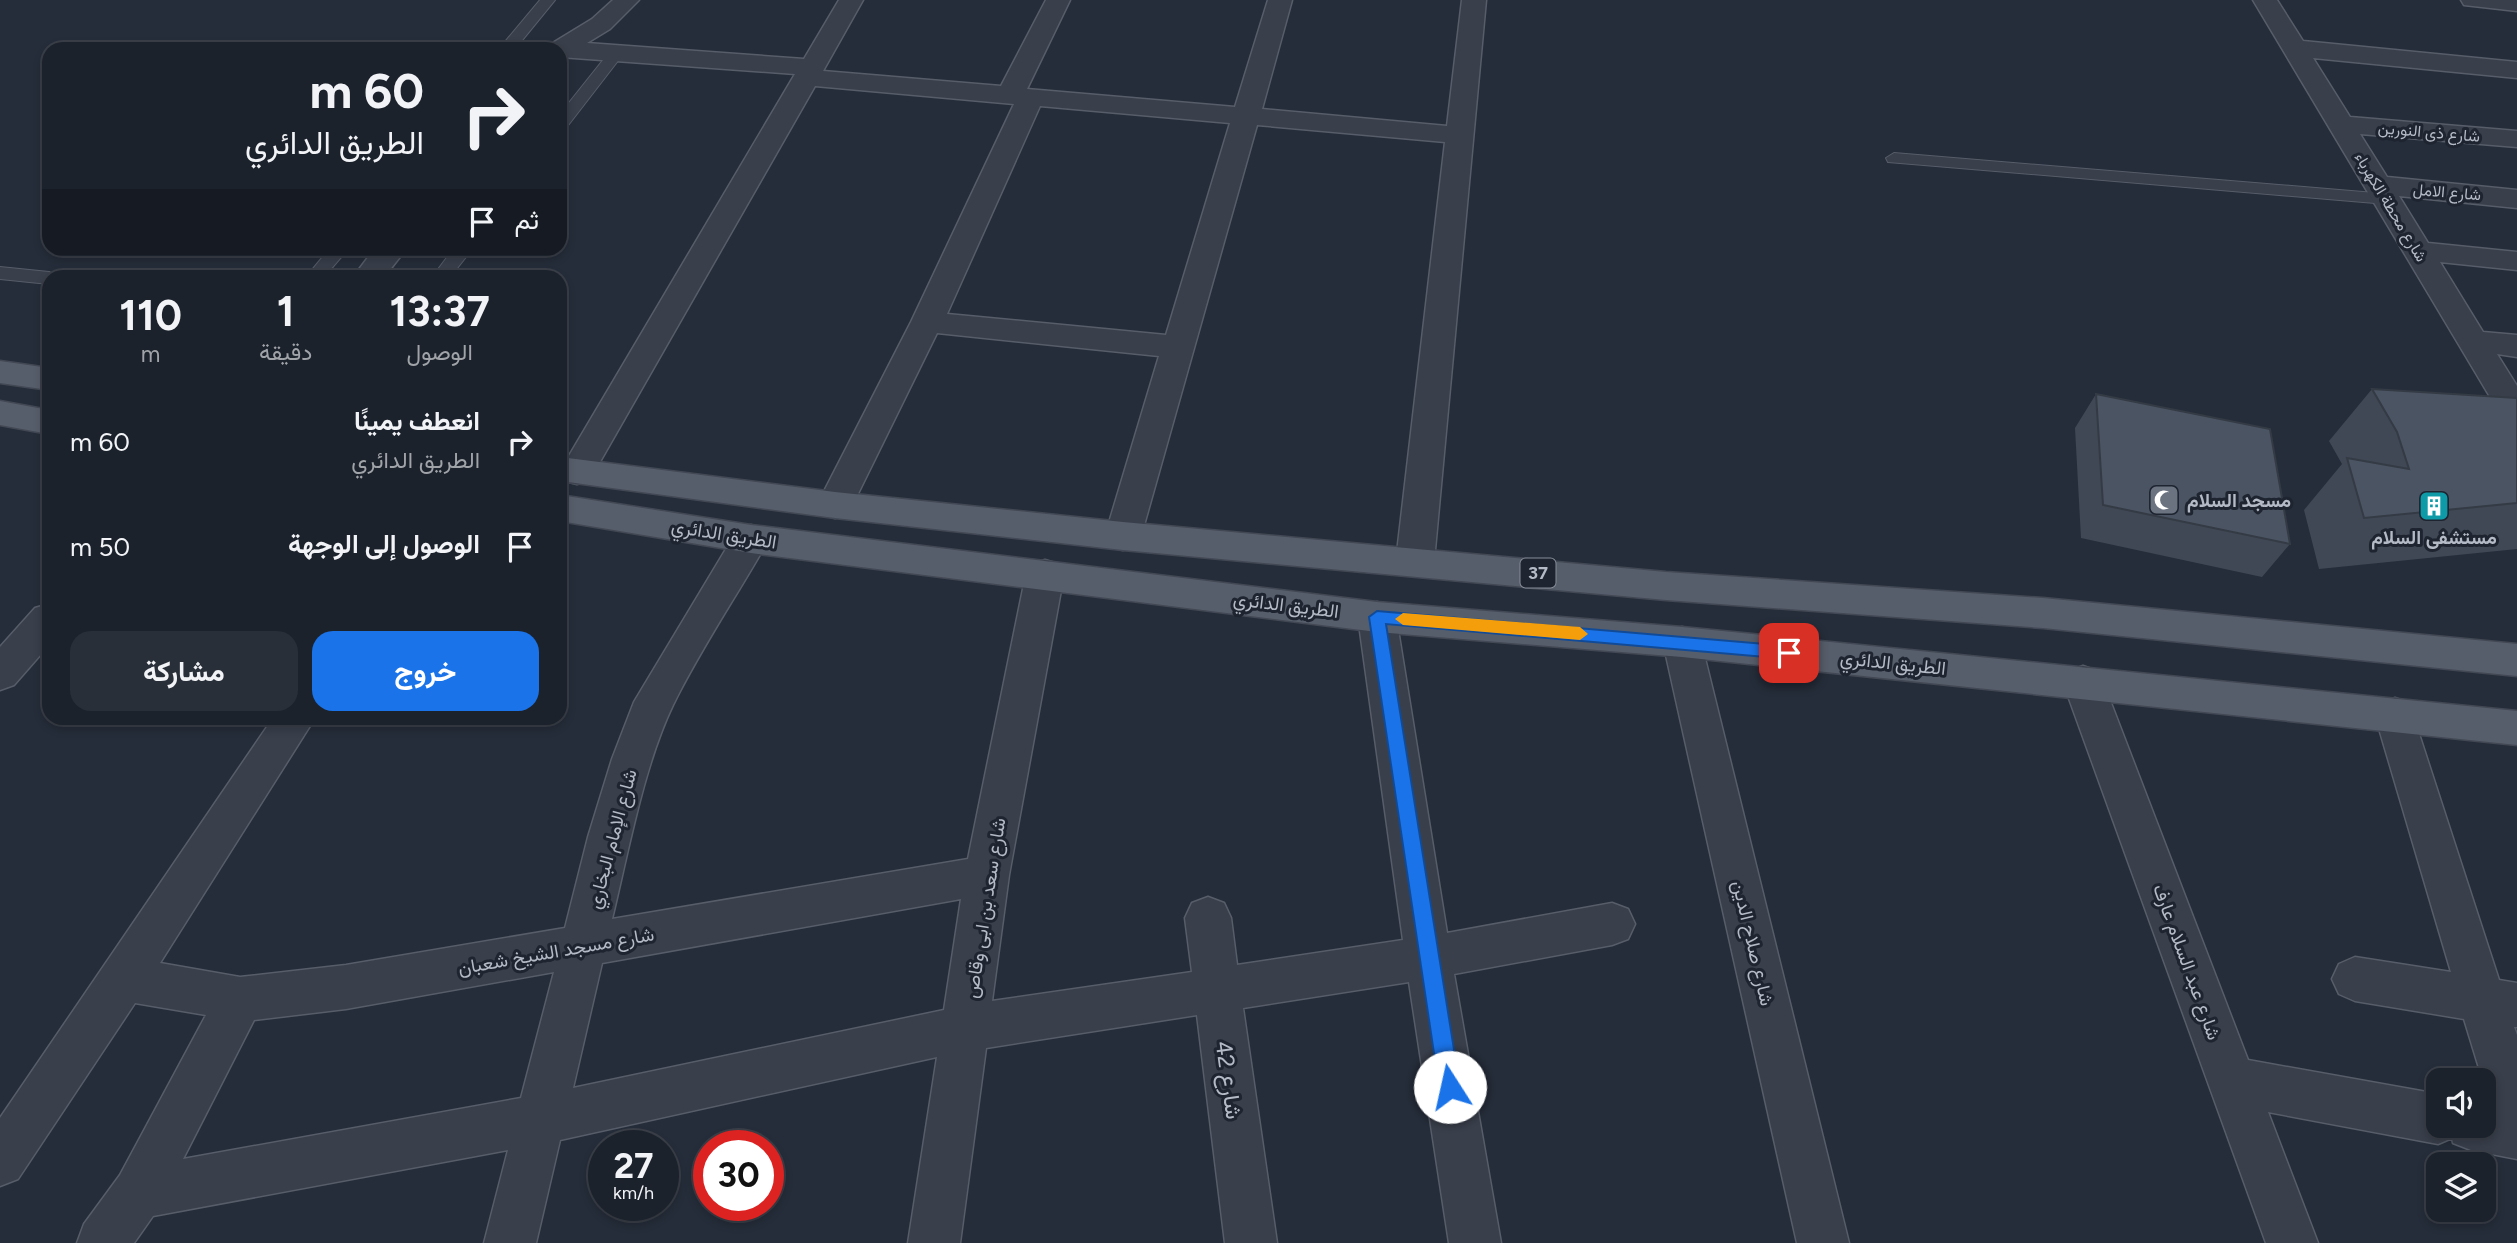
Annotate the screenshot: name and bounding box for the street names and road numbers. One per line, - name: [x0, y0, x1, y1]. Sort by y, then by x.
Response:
- street label: شارع ذى النورين: [2377, 118, 2481, 148]
- street label: شارع محطة الكهرباء: [2349, 149, 2431, 266]
- street label: شارع الامل: [2412, 180, 2482, 206]
- street label: الطريق الدائري: [669, 514, 778, 558]
- road number: 37: [1520, 558, 1556, 588]
- street label: الطريق الدائري: [1231, 587, 1340, 627]
- street label: الطريق الدائري: [1839, 646, 1947, 684]
- street label: شارع الإمام البخاري: [582, 767, 646, 912]
- street label: شارع سعد بن ابى وقاص: [959, 816, 1012, 1000]
- street label: شارع صلاح الدين: [1726, 878, 1779, 1008]
- street label: شارع عبد السلام عارف: [2147, 881, 2226, 1043]
- street label: شارع مسجد الشيخ شعبان: [456, 922, 656, 982]
- street label: شارع 42: [1208, 1039, 1248, 1121]

